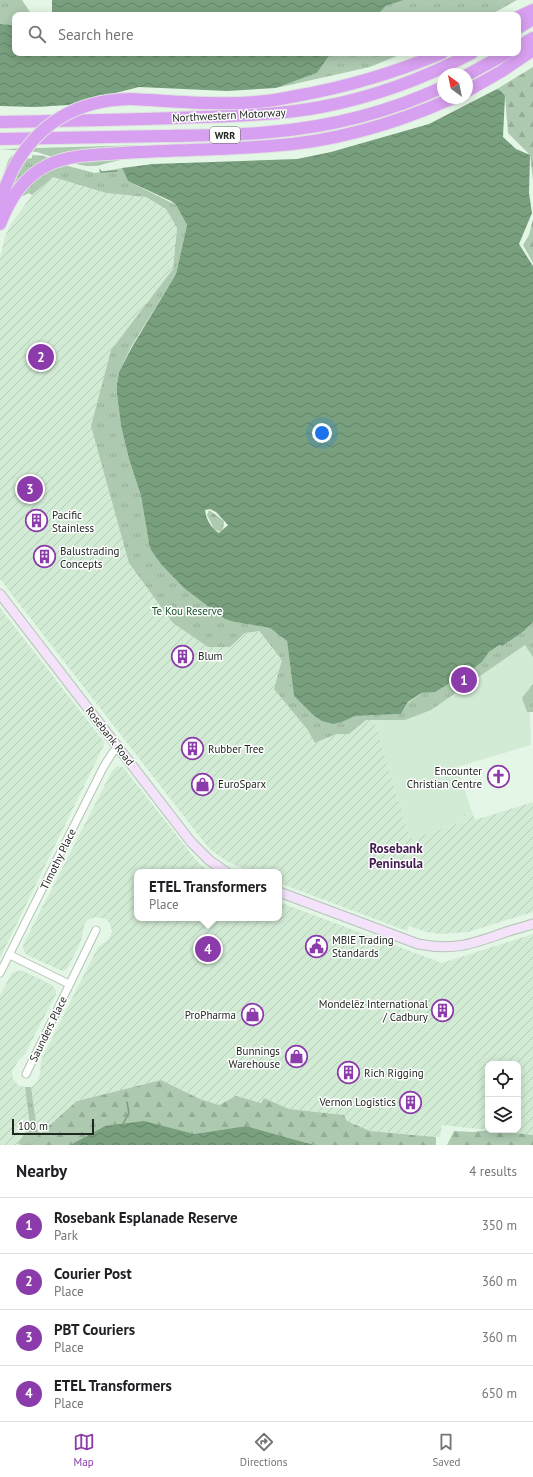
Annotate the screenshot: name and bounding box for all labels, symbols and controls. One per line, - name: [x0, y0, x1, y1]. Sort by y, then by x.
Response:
- search box: [12, 12, 521, 56]
- icon: search: [26, 23, 48, 45]
- text: Search here: [58, 25, 134, 44]
- north arrow: [437, 68, 473, 104]
- street label: Northwestern Motorway: [172, 105, 287, 125]
- road number: WRR: [210, 127, 240, 143]
- pin: 2: [28, 342, 54, 372]
- your location: [312, 423, 332, 443]
- pin: 3: [17, 474, 43, 504]
- building icon: Pacific Stainless: [24, 508, 50, 534]
- place label: Pacific Stainless: [52, 508, 94, 535]
- building icon: Balustrading Concepts: [31, 544, 57, 570]
- place label: Balustrading Concepts: [60, 544, 119, 571]
- park label: Te Kou Reserve: [152, 604, 223, 618]
- building icon: Blum: [170, 643, 196, 669]
- place label: Blum: [198, 649, 223, 663]
- pin: 1: [451, 665, 477, 695]
- street label: Rosebank Road: [83, 704, 137, 768]
- building icon: Rubber Tree: [179, 736, 205, 762]
- place label: Rubber Tree: [208, 742, 264, 756]
- place label: Encounter Christian Centre: [407, 764, 482, 791]
- church icon: Encounter Christian Centre: [485, 764, 511, 790]
- shop icon: EuroSparx: [189, 771, 215, 797]
- place label: EuroSparx: [218, 777, 266, 791]
- street label: Timothy Place: [37, 826, 79, 892]
- district label: Rosebank Peninsula: [369, 840, 423, 872]
- popup: [134, 869, 282, 921]
- text: ETEL Transformers: [149, 877, 267, 896]
- text: Place: [149, 896, 179, 913]
- public building icon: MBIE Trading Standards: [304, 933, 330, 959]
- place label: MBIE Trading Standards: [332, 933, 394, 960]
- pin: 4: [195, 934, 221, 964]
- street label: Saunders Place: [26, 994, 70, 1064]
- place label: Mondelēz International / Cadbury: [319, 997, 429, 1024]
- building icon: Mondelēz International / Cadbury: [430, 997, 456, 1023]
- shop icon: ProPharma: [239, 1002, 265, 1028]
- place label: ProPharma: [185, 1008, 236, 1022]
- place label: Bunnings Warehouse: [228, 1044, 280, 1071]
- shop icon: Bunnings Warehouse: [283, 1044, 309, 1070]
- building icon: Rich Rigging: [336, 1060, 362, 1086]
- map controls: [485, 1061, 521, 1133]
- button: locate: [485, 1061, 521, 1097]
- place label: Rich Rigging: [364, 1066, 424, 1080]
- building icon: Vernon Logistics: [398, 1089, 424, 1115]
- place label: Vernon Logistics: [319, 1095, 396, 1109]
- button: layers: [485, 1097, 521, 1133]
- scale bar: [12, 1117, 94, 1136]
- text: 100 m: [18, 1119, 48, 1133]
- text: Nearby: [16, 1160, 67, 1182]
- text: 4 results: [469, 1163, 517, 1180]
- text: Rosebank Esplanade Reserve: [54, 1208, 238, 1227]
- text: 1: [25, 1217, 33, 1234]
- text: 350 m: [482, 1217, 517, 1234]
- text: Park: [54, 1227, 78, 1244]
- text: Courier Post: [54, 1264, 132, 1283]
- text: 2: [25, 1273, 33, 1290]
- text: 360 m: [482, 1273, 517, 1290]
- text: Place: [54, 1283, 84, 1300]
- text: PBT Couriers: [54, 1320, 135, 1339]
- text: 3: [25, 1329, 33, 1346]
- text: 360 m: [482, 1329, 517, 1346]
- text: Place: [54, 1339, 84, 1356]
- text: ETEL Transformers: [54, 1376, 172, 1395]
- text: 4: [25, 1385, 33, 1402]
- text: 650 m: [482, 1385, 517, 1402]
- text: Place: [54, 1395, 84, 1412]
- tab: Map: [73, 1431, 95, 1469]
- tab: Directions: [240, 1431, 287, 1469]
- tab: Saved: [432, 1431, 460, 1469]

